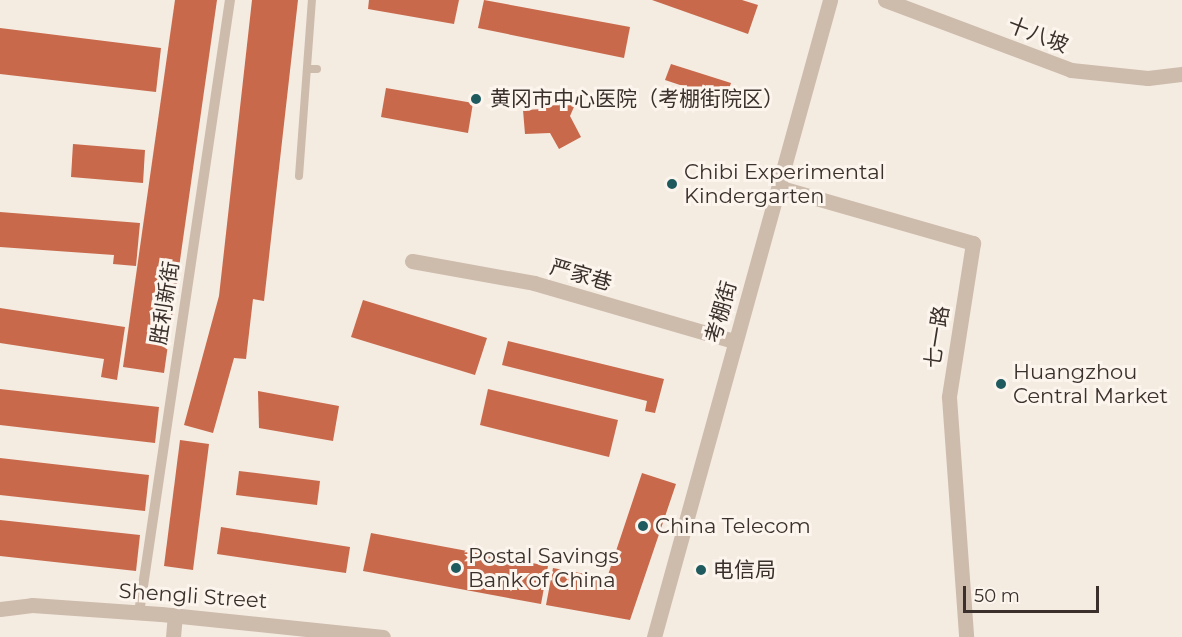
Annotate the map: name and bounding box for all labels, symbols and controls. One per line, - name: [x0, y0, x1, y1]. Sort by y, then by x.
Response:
- street label: 十八坡: [1004, 12, 1072, 58]
- place label: 黄冈市中心医院（考棚街院区）: [490, 86, 784, 112]
- marker: 黄冈市中心医院（考棚街院区）: [467, 90, 485, 108]
- place label: Chibi Experimental Kindergarten: [684, 159, 885, 209]
- marker: Chibi Experimental Kindergarten: [665, 177, 679, 191]
- street label: 严家巷: [547, 254, 615, 296]
- street label: 胜利新街: [146, 260, 184, 346]
- street label: 考棚街: [700, 278, 742, 346]
- street label: 七一路: [920, 304, 954, 370]
- place label: Huangzhou Central Market: [1013, 359, 1168, 409]
- marker: Huangzhou Central Market: [994, 377, 1008, 391]
- place label: China Telecom: [655, 513, 811, 539]
- marker: China Telecom: [636, 519, 650, 533]
- place label: Postal Savings Bank of China: [468, 543, 619, 593]
- place label: 电信局: [713, 557, 776, 583]
- marker: Postal Savings Bank of China: [449, 561, 463, 575]
- marker: 电信局: [694, 563, 708, 577]
- scale bar: [966, 574, 1102, 612]
- street label: Shengli Street: [118, 578, 268, 614]
- text: 50 m: [974, 585, 1020, 607]

